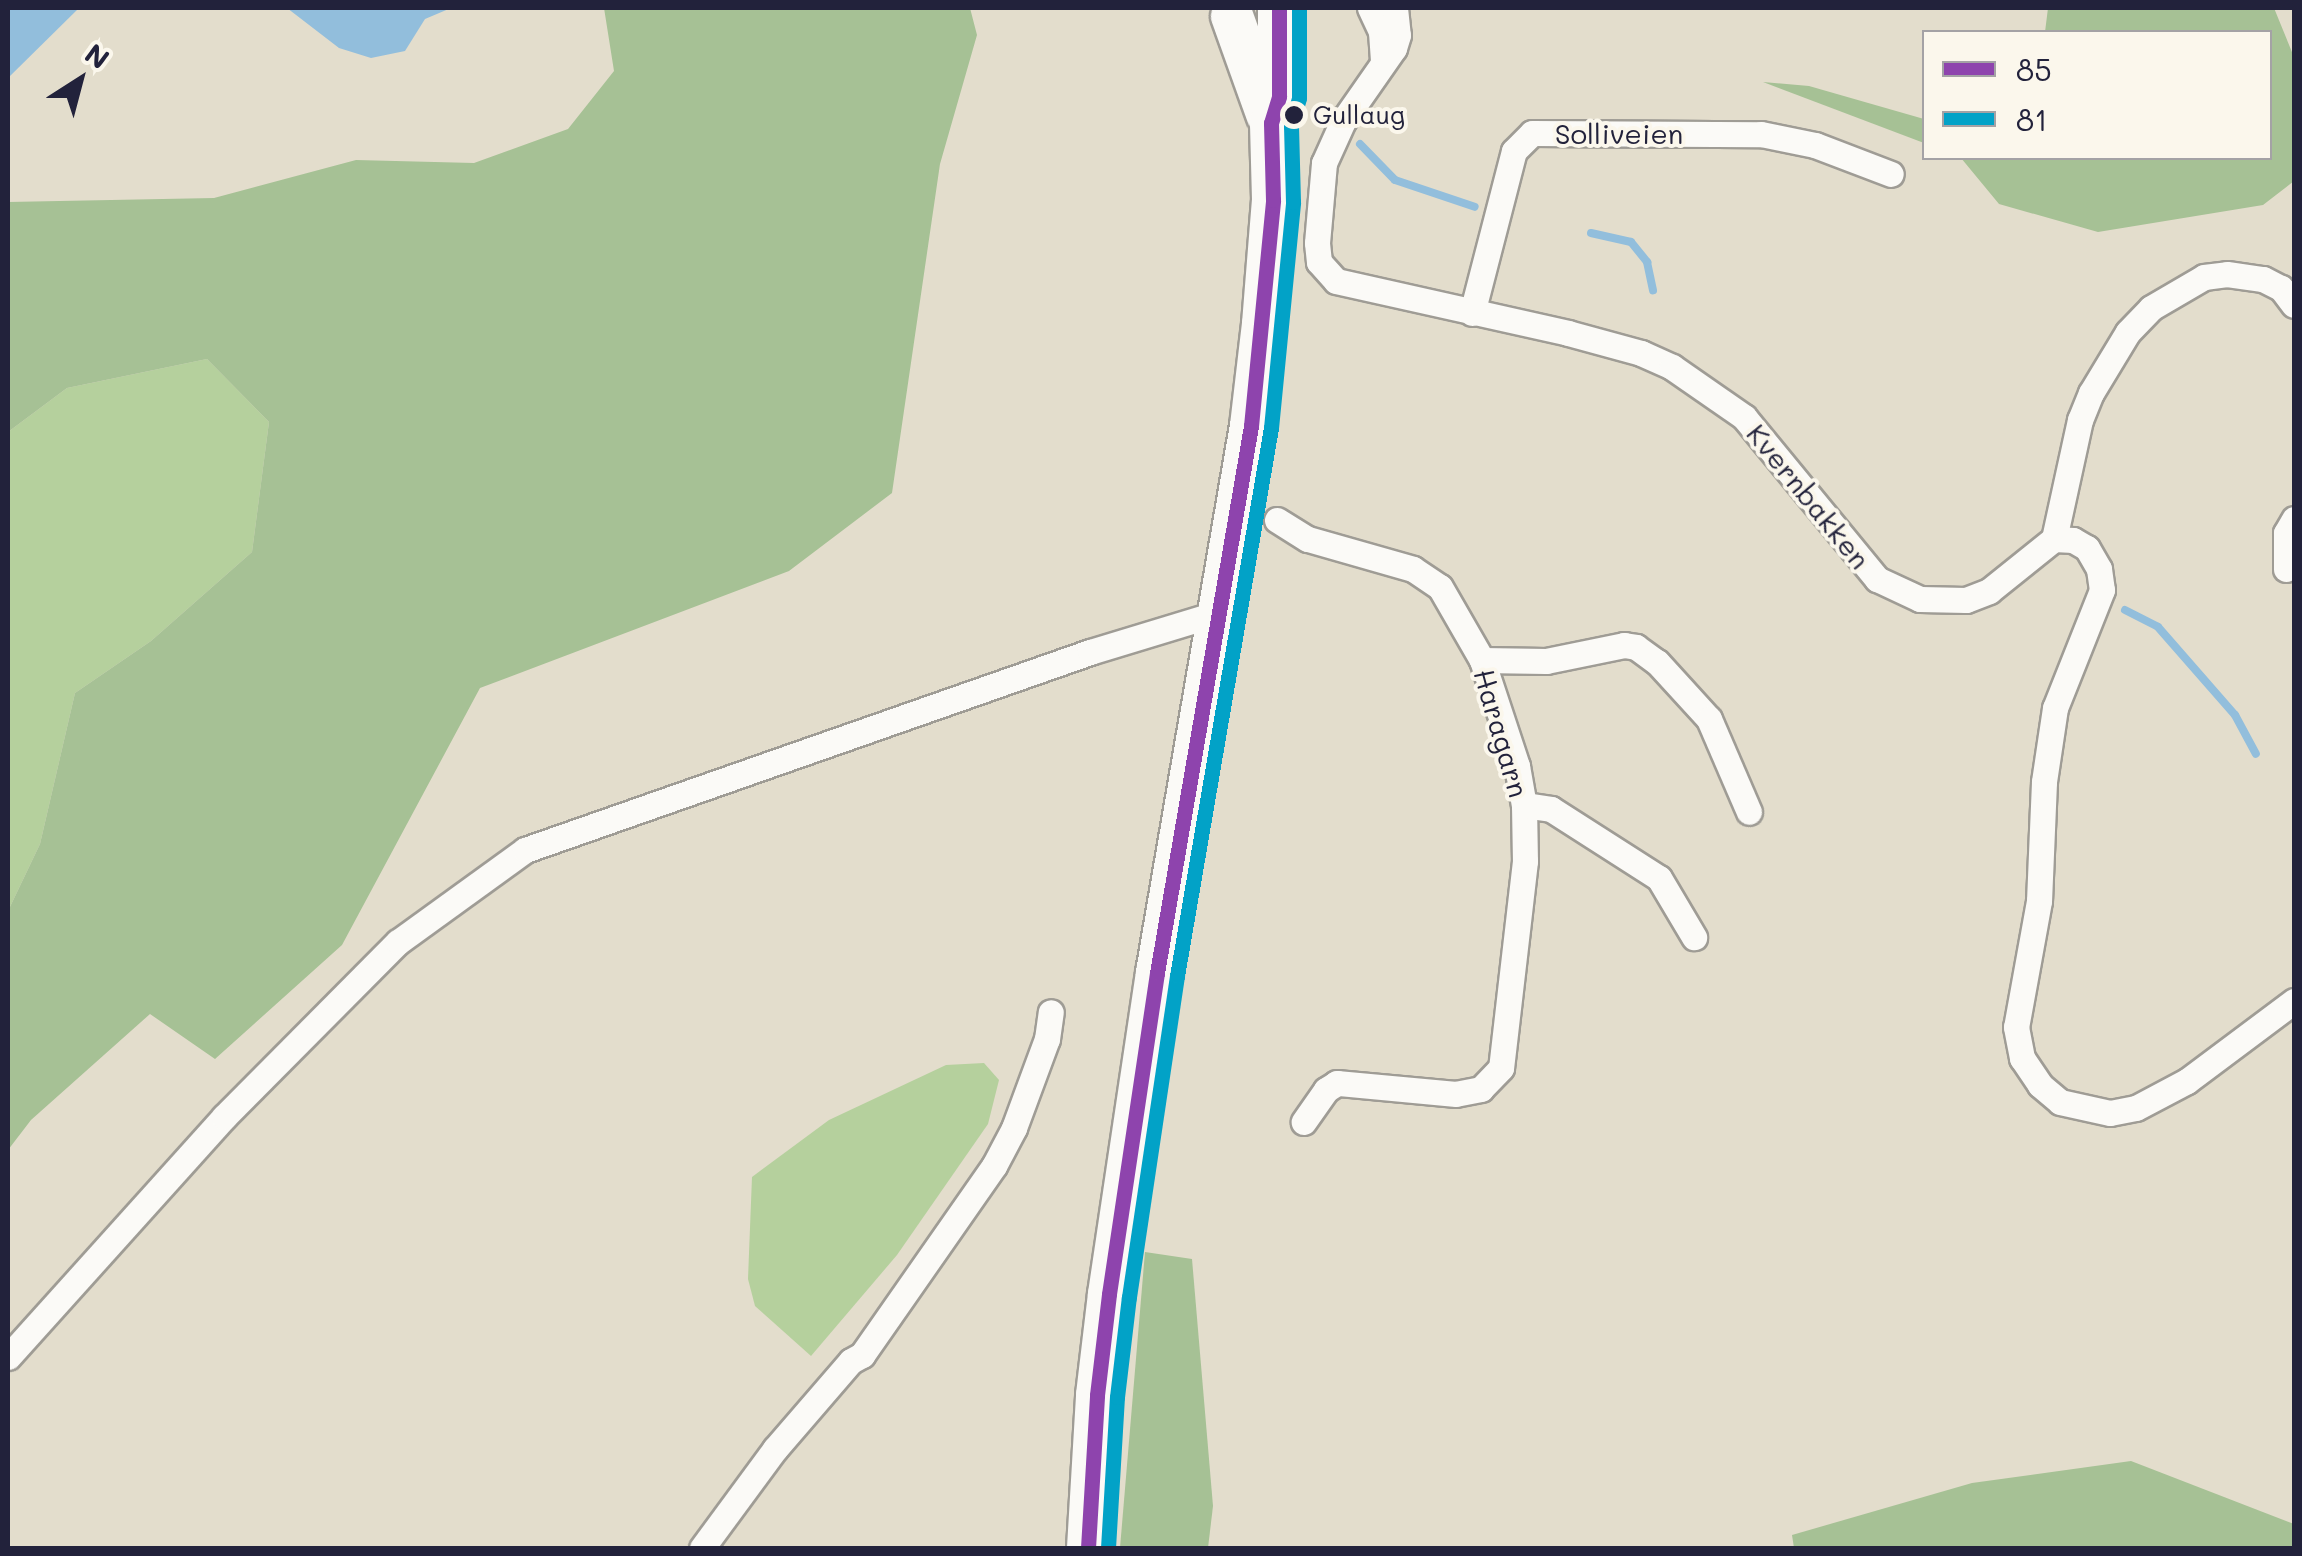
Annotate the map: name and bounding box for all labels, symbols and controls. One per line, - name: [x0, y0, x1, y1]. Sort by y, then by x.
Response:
- north arrow: [30, 30, 130, 130]
- legend: [1922, 30, 2272, 160]
- text: N: [78, 35, 117, 77]
- text: 85: [2016, 49, 2052, 89]
- place label: Gullaug: [1313, 99, 1405, 131]
- text: 81: [2016, 99, 2048, 139]
- marker: Gullaug: [1284, 105, 1304, 125]
- street label: Solliveien: [1555, 116, 1683, 150]
- street label: Kvernbakken: [1740, 417, 1878, 575]
- street label: Haragarn: [1468, 665, 1536, 801]

